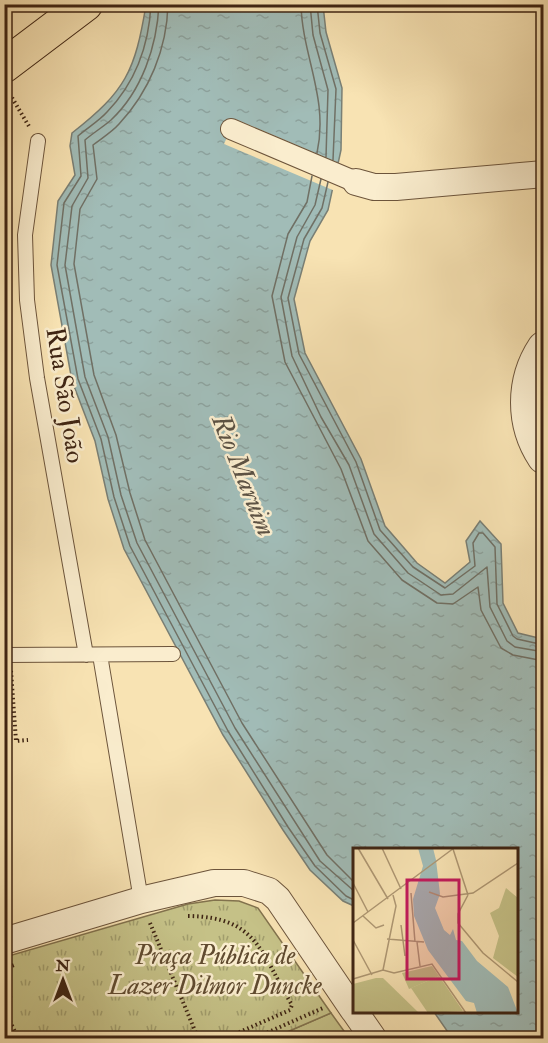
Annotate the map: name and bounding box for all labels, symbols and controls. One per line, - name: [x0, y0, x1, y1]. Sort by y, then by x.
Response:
- street label: Rua São João: [39, 325, 92, 465]
- water label: Rio Maruim: [204, 409, 283, 541]
- inset map: [353, 848, 518, 1013]
- park label: Praça Pública de Lazer Dilmor Duncke: [107, 940, 322, 1002]
- north arrow: [33, 950, 93, 1010]
- text: N: [55, 956, 71, 976]

